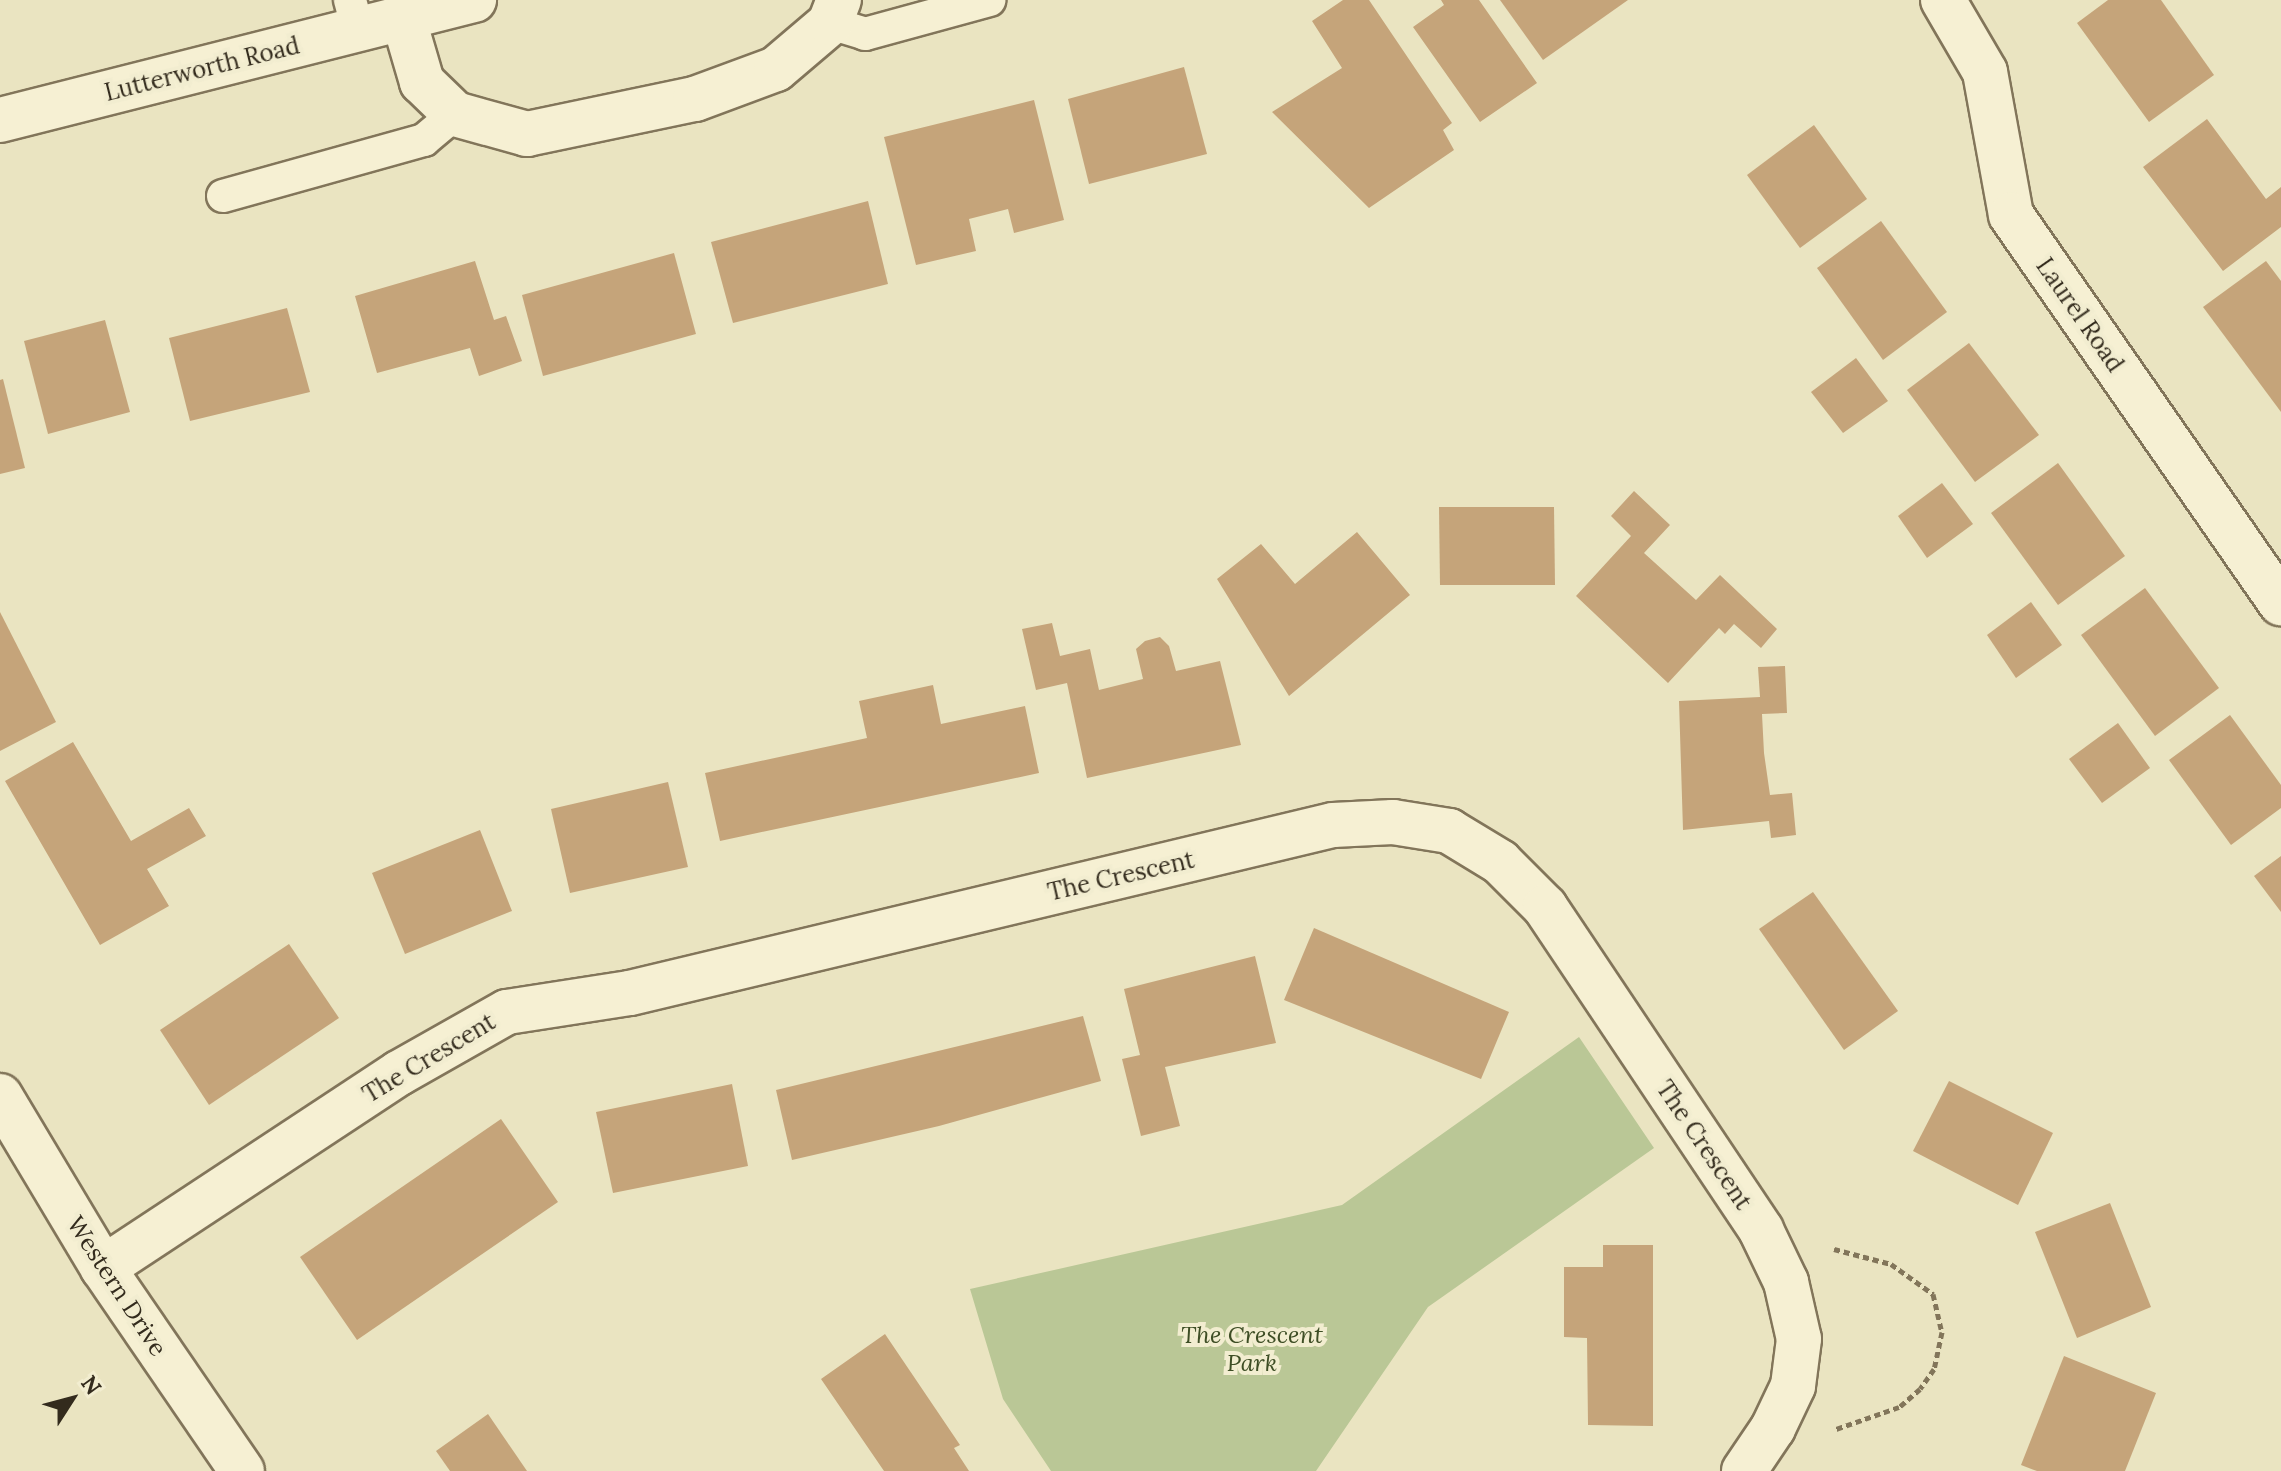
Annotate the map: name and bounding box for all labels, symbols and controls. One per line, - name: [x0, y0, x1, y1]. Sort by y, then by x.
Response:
- street label: Lutterworth Road: [102, 31, 302, 107]
- street label: Laurel Road: [2030, 252, 2130, 378]
- street label: The Crescent: [1045, 845, 1197, 907]
- street label: The Crescent: [358, 1007, 500, 1109]
- street label: The Crescent: [1650, 1075, 1758, 1215]
- street label: Western Drive: [61, 1211, 173, 1361]
- park label: The Crescent Park: [1181, 1321, 1323, 1377]
- north arrow: [32, 1359, 112, 1439]
- text: N: [75, 1370, 108, 1400]

